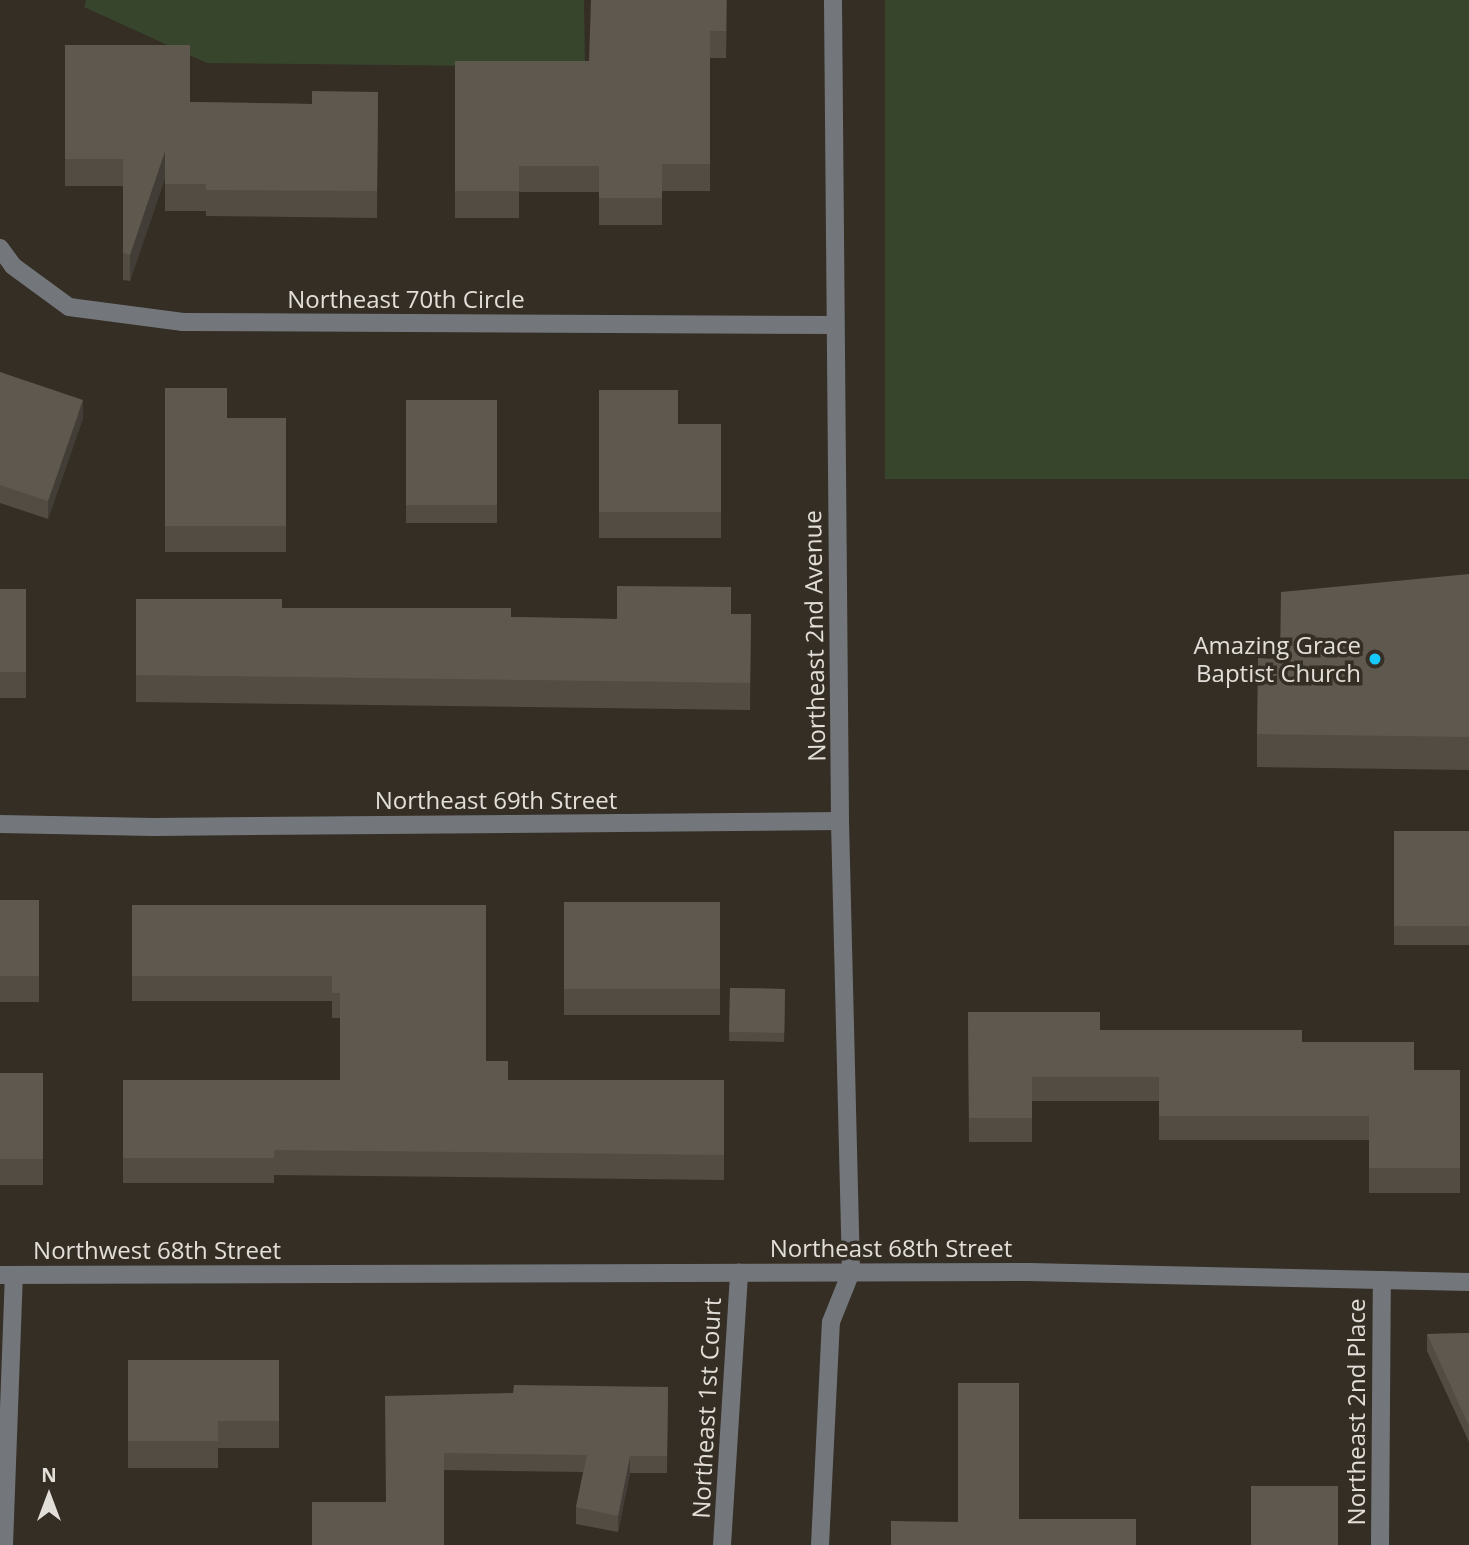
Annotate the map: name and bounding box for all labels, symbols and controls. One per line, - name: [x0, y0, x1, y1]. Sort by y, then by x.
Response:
- street label: Northeast 70th Circle: [287, 285, 525, 313]
- street label: Northeast 2nd Avenue: [797, 510, 831, 762]
- place label: Amazing Grace Baptist Church: [1193, 631, 1361, 687]
- marker: Amazing Grace Baptist Church: [1367, 651, 1383, 667]
- street label: Northeast 69th Street: [375, 786, 617, 814]
- street label: Northeast 68th Street: [770, 1234, 1012, 1262]
- street label: Northwest 68th Street: [33, 1236, 281, 1264]
- street label: Northeast 1st Court: [686, 1297, 726, 1519]
- street label: Northeast 2nd Place: [1342, 1299, 1370, 1525]
- north arrow: [14, 1461, 84, 1531]
- text: N: [41, 1462, 57, 1488]

